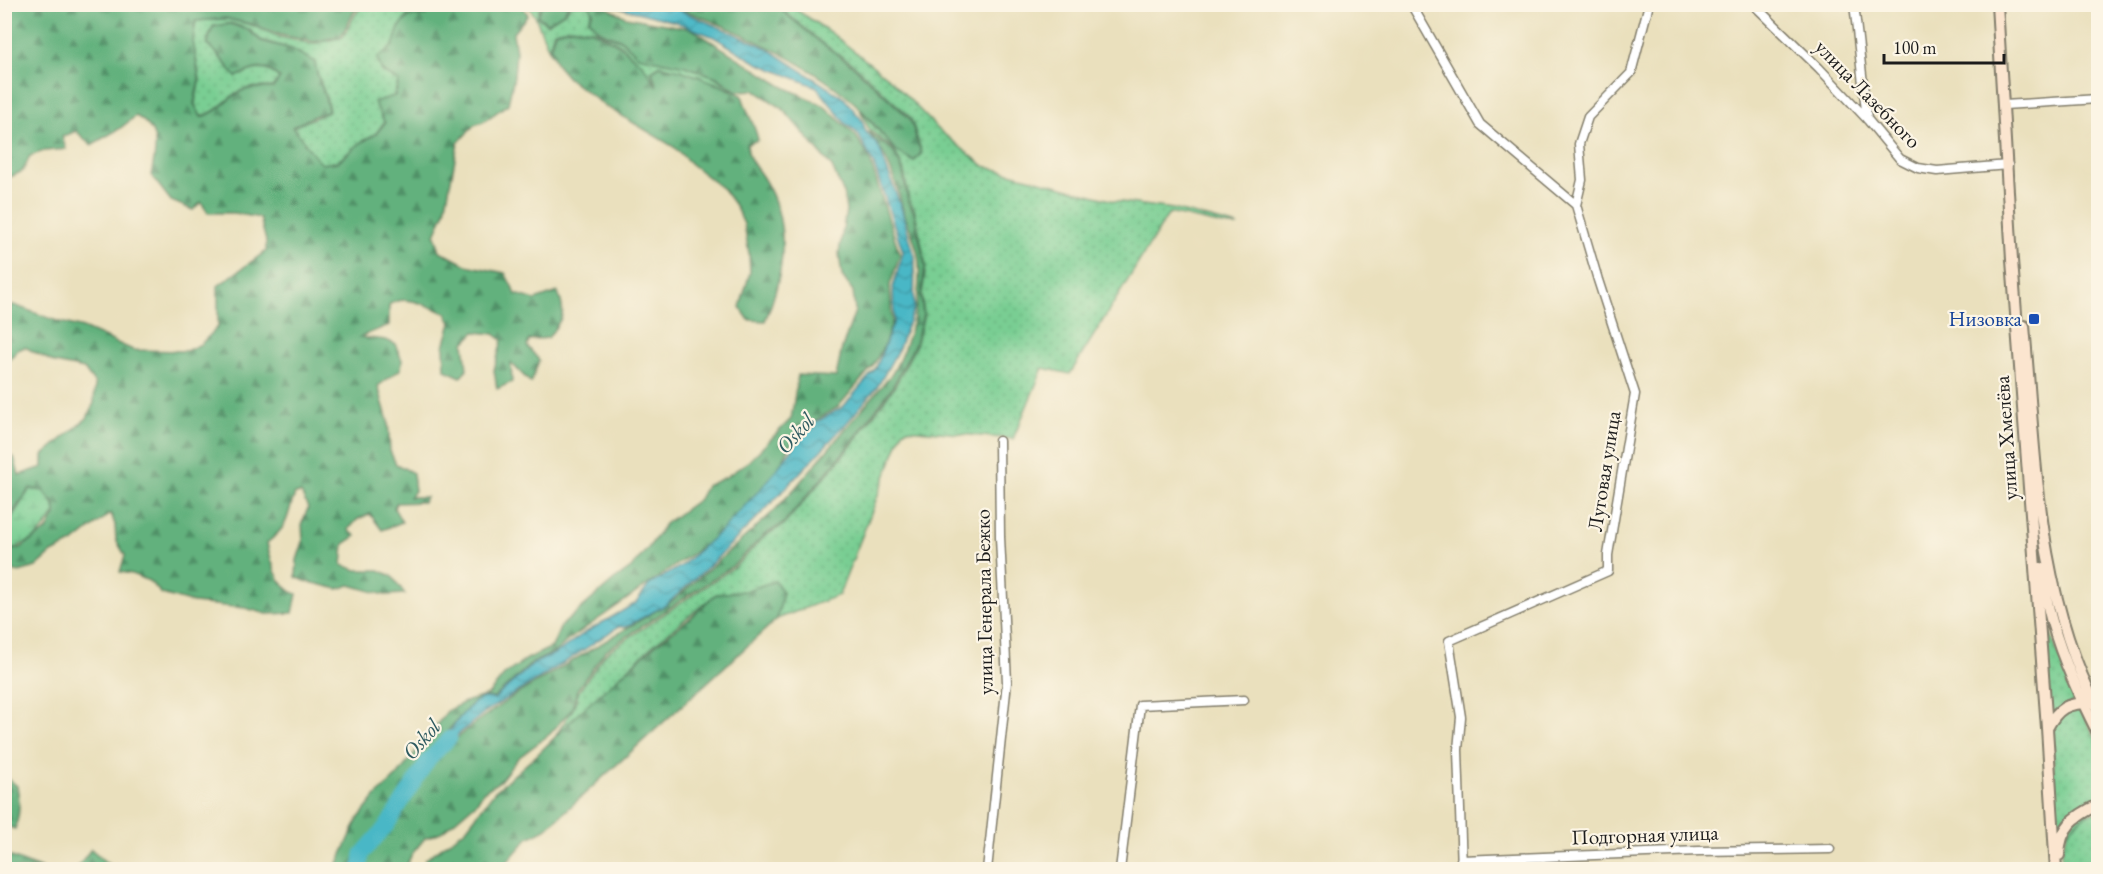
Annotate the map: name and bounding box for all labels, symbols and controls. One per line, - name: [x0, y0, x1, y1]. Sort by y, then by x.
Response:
- scale bar: [1884, 27, 2004, 65]
- street label: улица Лазебного: [1809, 33, 1927, 154]
- text: 100 m: [1893, 36, 1937, 59]
- place label: Низовка: [1948, 305, 2023, 332]
- marker: Низовка: [2027, 312, 2041, 326]
- street label: улица Хмелёва: [1988, 374, 2023, 501]
- water label: Oskol: [769, 406, 822, 460]
- street label: Луговая улица: [1581, 408, 1626, 533]
- street label: улица Генерала Бежко: [968, 509, 999, 695]
- water label: Oskol: [396, 712, 448, 766]
- street label: Подгорная улица: [1571, 818, 1720, 851]

